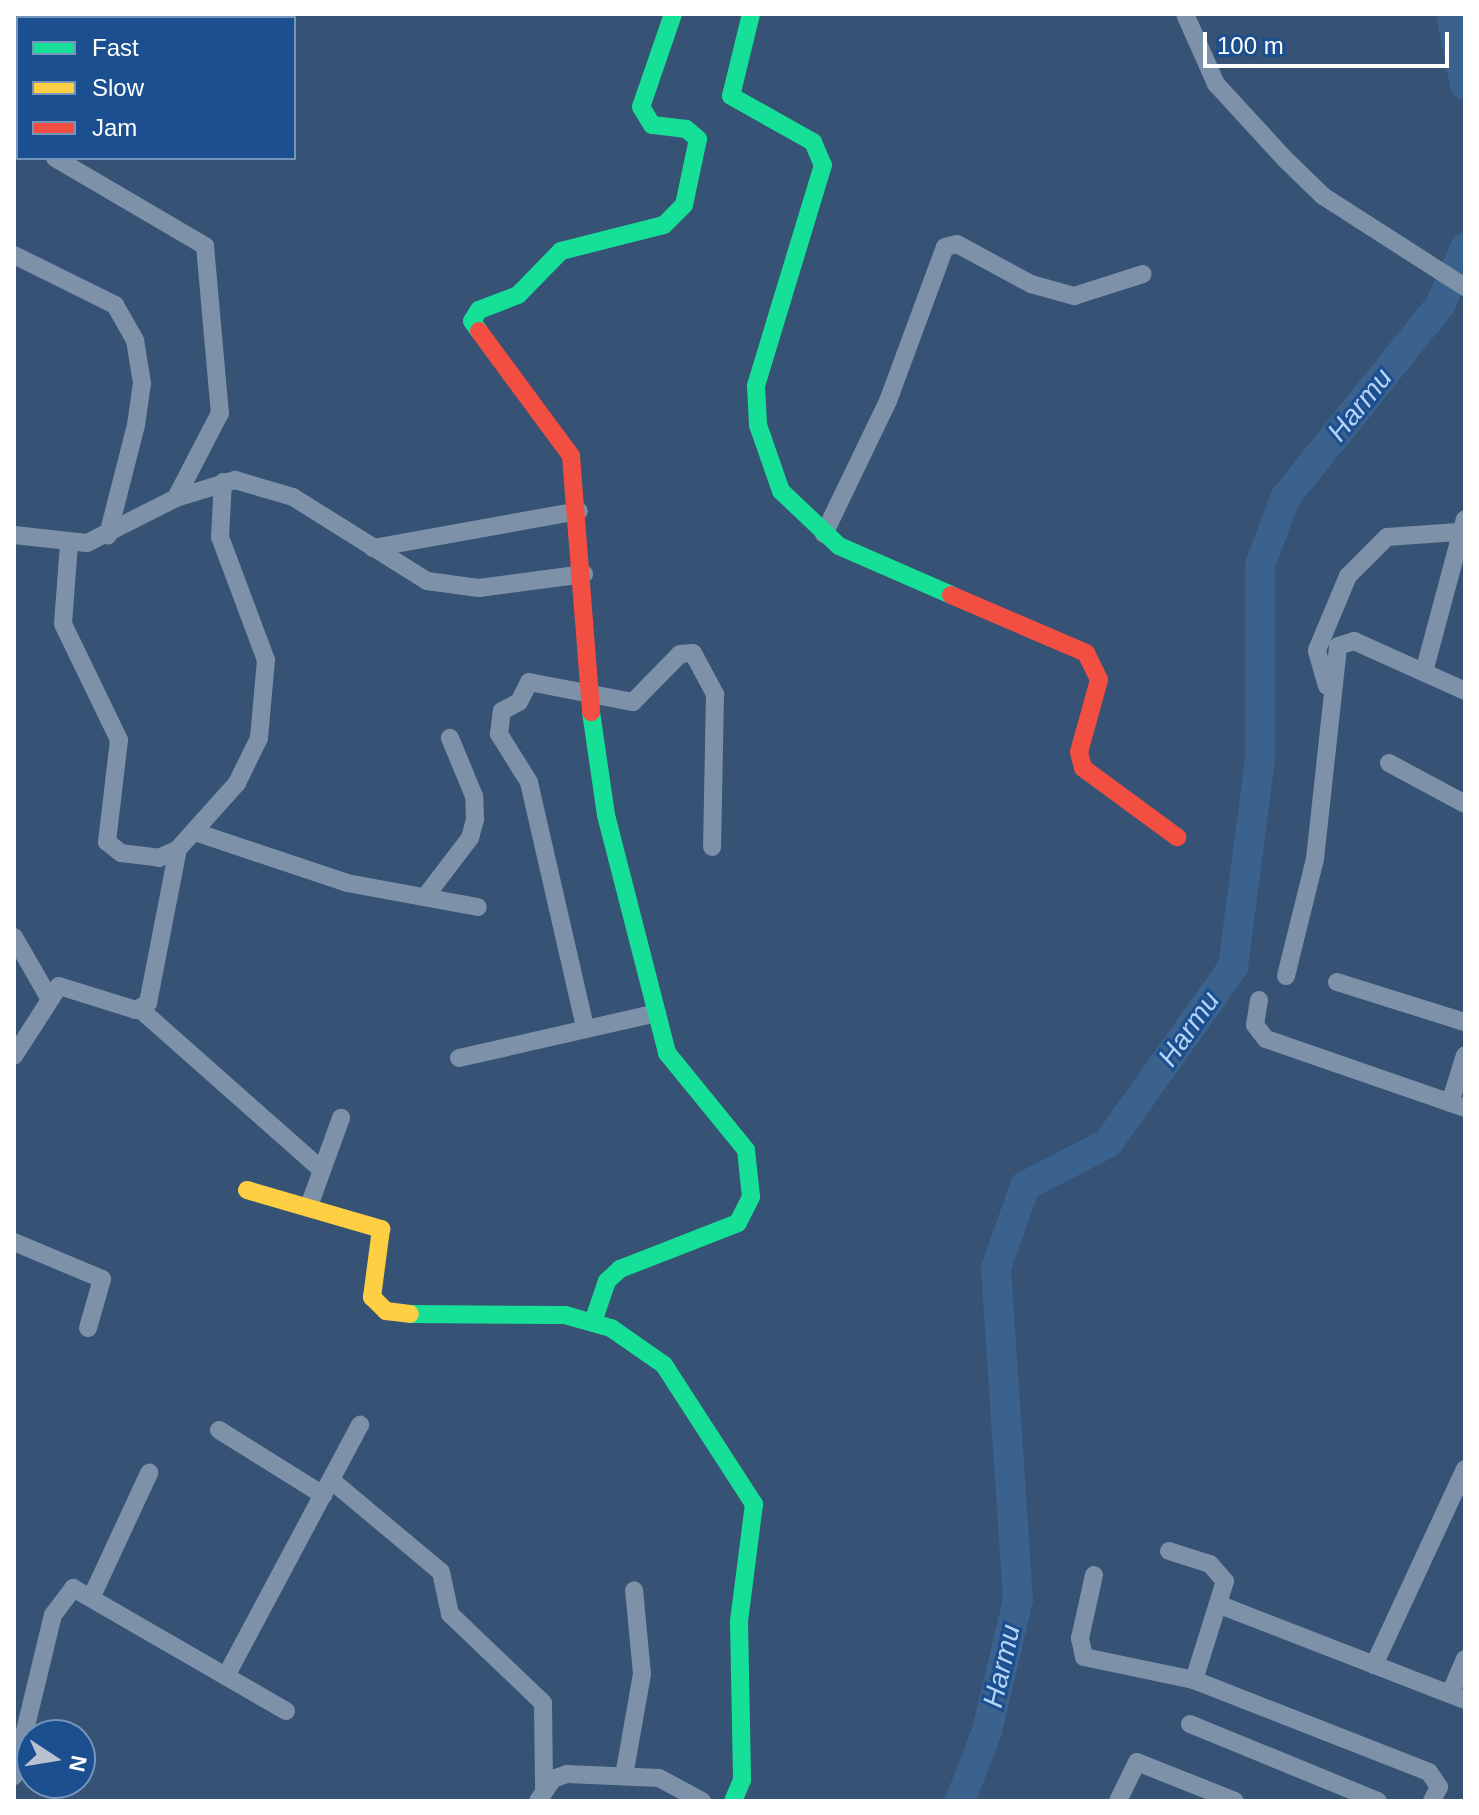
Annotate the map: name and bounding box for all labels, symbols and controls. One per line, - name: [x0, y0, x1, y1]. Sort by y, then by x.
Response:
- legend: [16, 16, 296, 160]
- scale bar: [1207, 16, 1453, 66]
- text: 100 m: [1217, 32, 1284, 59]
- text: Fast: [92, 34, 139, 61]
- text: Slow: [92, 74, 144, 101]
- text: Jam: [92, 114, 137, 141]
- water label: Harmu: [1321, 362, 1399, 448]
- water label: Harmu: [1151, 985, 1227, 1073]
- water label: Harmu: [976, 1621, 1028, 1711]
- north arrow: [16, 1719, 96, 1799]
- text: N: [64, 1753, 92, 1774]

